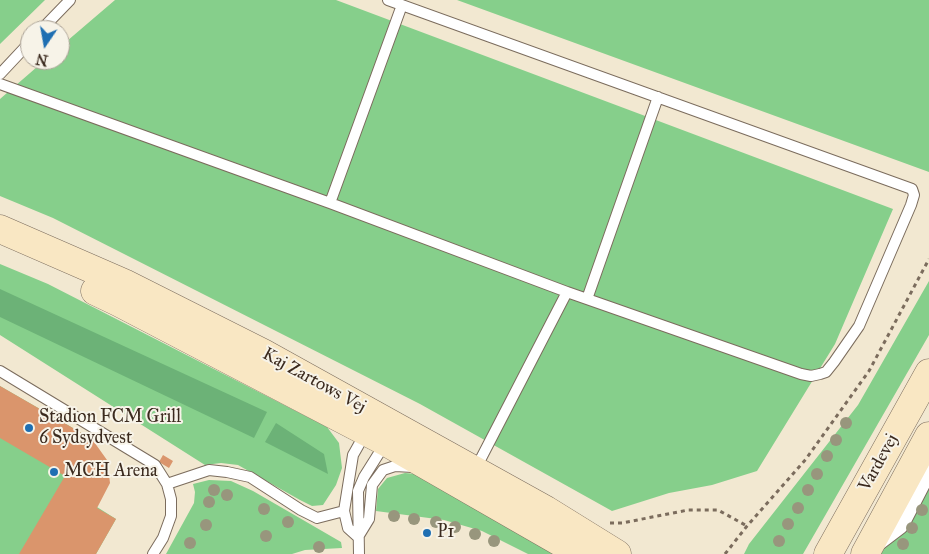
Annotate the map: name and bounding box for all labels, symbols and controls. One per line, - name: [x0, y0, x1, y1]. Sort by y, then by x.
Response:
- north arrow: [20, 20, 70, 70]
- text: N: [34, 50, 50, 69]
- street label: Kaj Zartows Vej: [258, 344, 370, 418]
- place label: Stadion FCM Grill 6 Sydsydvest: [39, 407, 181, 449]
- marker: Stadion FCM Grill 6 Sydsydvest: [23, 422, 35, 434]
- street label: Vardevej: [854, 431, 904, 495]
- place label: MCH Arena: [64, 461, 158, 483]
- marker: MCH Arena: [48, 466, 60, 478]
- place label: P1: [437, 522, 454, 544]
- marker: P1: [421, 527, 433, 539]

